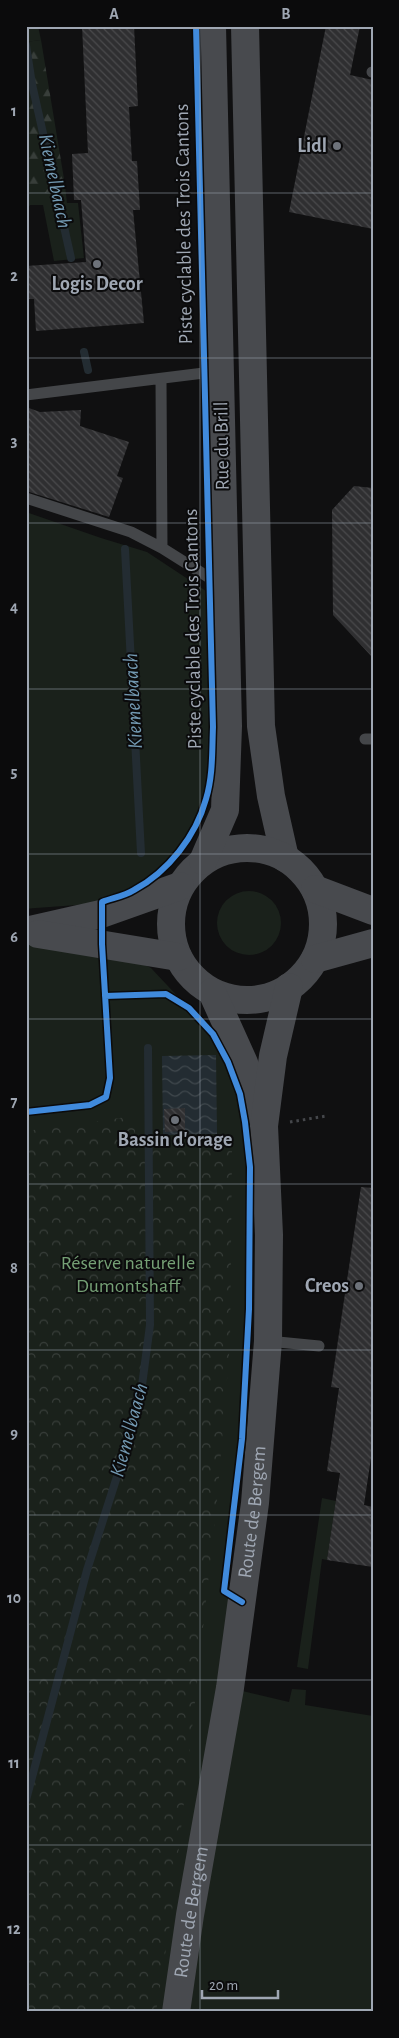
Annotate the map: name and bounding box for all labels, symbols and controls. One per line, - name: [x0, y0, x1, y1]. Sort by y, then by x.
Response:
- text: A: [109, 6, 119, 22]
- text: B: [281, 6, 291, 22]
- text: 1: [11, 103, 17, 119]
- street label: Piste cyclable des Trois Cantons: [172, 104, 196, 344]
- water label: Kiemelbaach: [35, 132, 75, 230]
- place label: Lidl: [297, 136, 327, 156]
- marker: Lidl: [331, 140, 343, 152]
- marker: Logis Decor: [91, 258, 103, 270]
- text: 2: [10, 268, 18, 284]
- place label: Logis Decor: [51, 274, 143, 294]
- street label: Rue du Brill: [211, 401, 233, 491]
- text: 3: [11, 433, 18, 449]
- street label: Piste cyclable des Trois Cantons: [181, 509, 205, 749]
- text: 4: [10, 599, 18, 615]
- water label: Kiemelbaach: [120, 652, 146, 750]
- text: 5: [11, 764, 18, 780]
- text: 6: [10, 929, 18, 945]
- text: 7: [11, 1094, 18, 1110]
- marker: Bassin d'orage: [169, 1114, 181, 1126]
- place label: Bassin d'orage: [118, 1130, 232, 1150]
- park label: Réserve naturelle Dumontshaff: [61, 1253, 195, 1296]
- text: 8: [10, 1260, 18, 1276]
- place label: Creos: [305, 1276, 349, 1296]
- marker: Creos: [353, 1280, 365, 1292]
- water label: Kiemelbaach: [106, 1381, 152, 1479]
- text: 9: [10, 1425, 18, 1441]
- street label: Route de Bergem: [235, 1445, 270, 1579]
- text: 10: [7, 1590, 21, 1606]
- text: 11: [8, 1755, 20, 1771]
- street label: Route de Bergem: [171, 1845, 212, 1979]
- text: 12: [7, 1921, 21, 1937]
- scale bar: [202, 1968, 278, 2000]
- text: 20 m: [209, 1978, 238, 1993]

